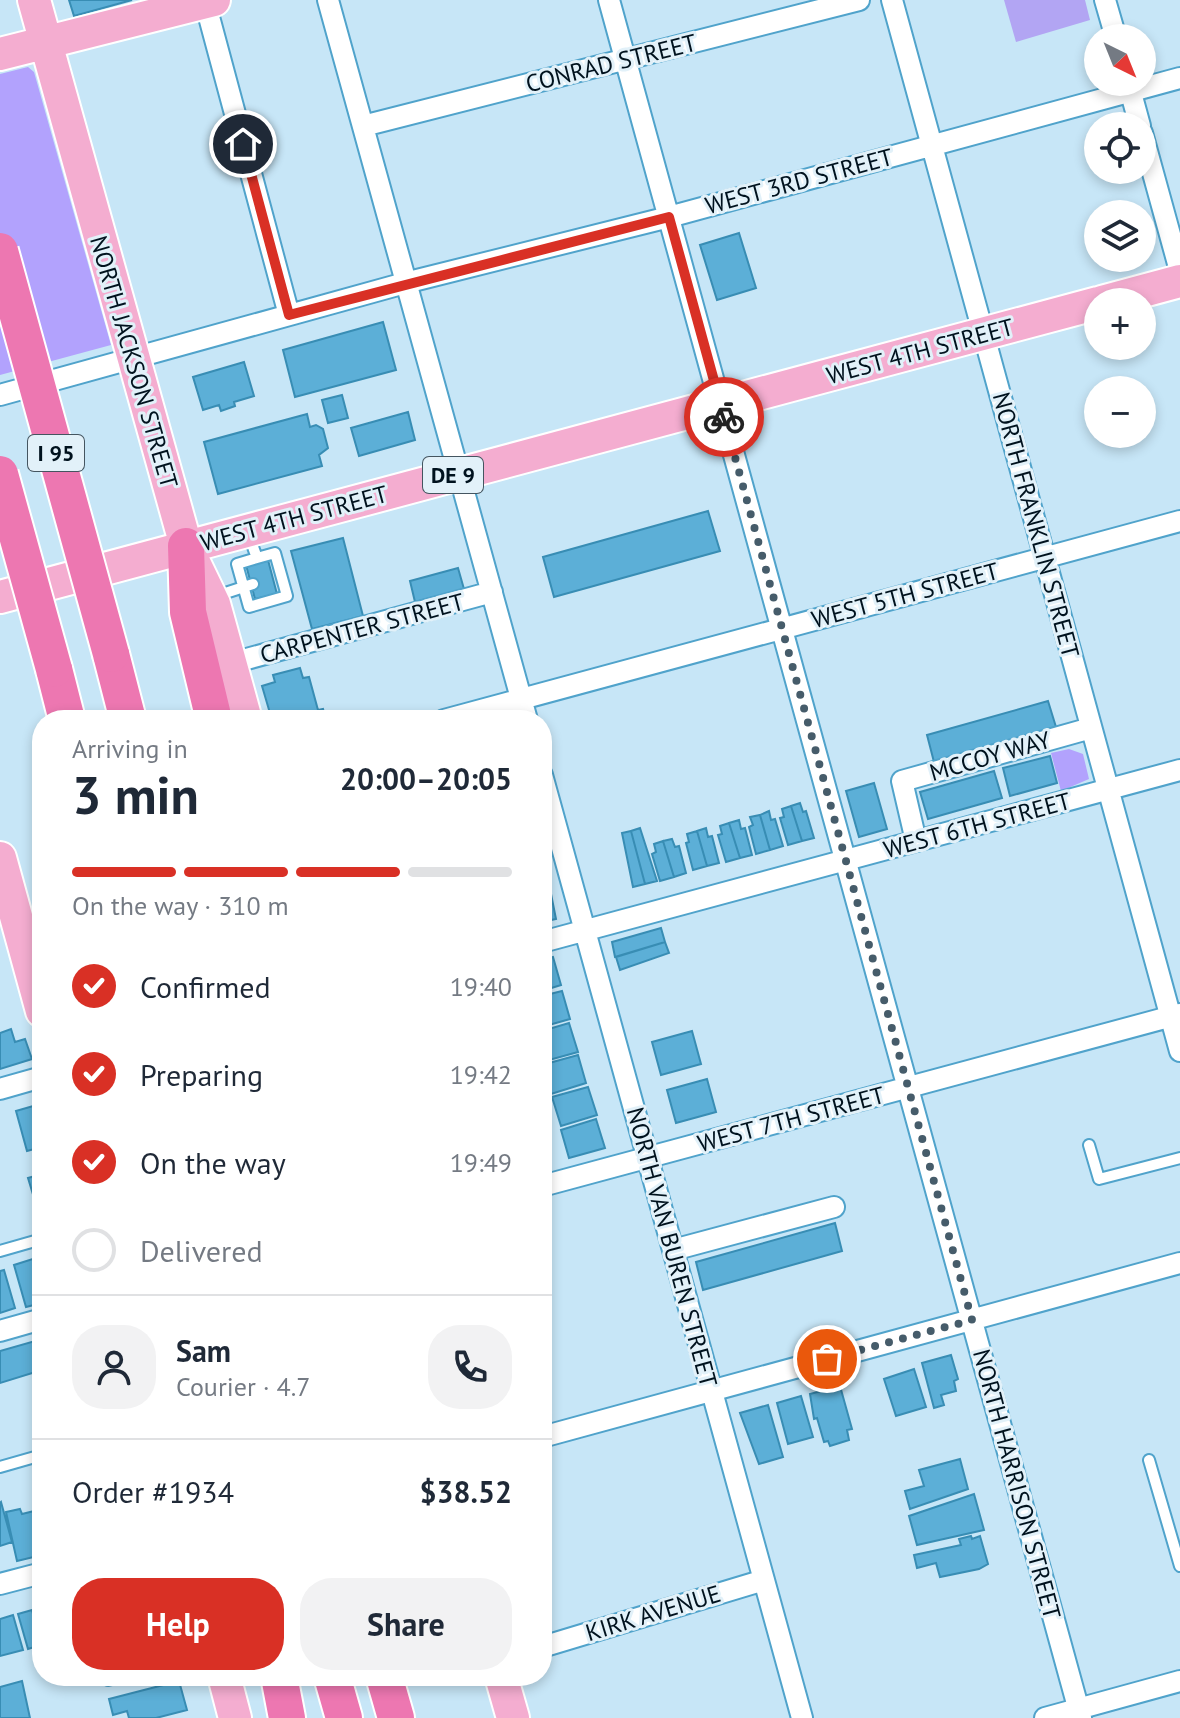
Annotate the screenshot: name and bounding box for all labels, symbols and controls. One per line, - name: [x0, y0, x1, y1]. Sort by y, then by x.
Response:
- north arrow: [1084, 24, 1156, 96]
- map controls: [1084, 24, 1156, 448]
- street label: CONRAD STREET: [522, 27, 700, 99]
- pin: [209, 110, 277, 178]
- button: locate: [1084, 112, 1156, 184]
- icon: home: [221, 122, 265, 166]
- street label: WEST 3RD STREET: [702, 141, 896, 221]
- button: layers: [1084, 200, 1156, 272]
- street label: NORTH JACKSON STREET: [83, 232, 185, 492]
- button: +: [1084, 288, 1156, 360]
- street label: WEST 4TH STREET: [823, 311, 1017, 391]
- button: −: [1084, 376, 1156, 448]
- courier: [684, 377, 764, 457]
- street label: NORTH FRANKLIN STREET: [986, 389, 1086, 661]
- icon: bike: [702, 395, 746, 439]
- road number: I 95: [28, 435, 84, 471]
- road number: DE 9: [423, 457, 483, 493]
- street label: WEST 4TH STREET: [197, 478, 391, 558]
- street label: WEST 5TH STREET: [808, 555, 1002, 635]
- street label: CARPENTER STREET: [257, 586, 467, 670]
- street label: MCCOY WAY: [926, 724, 1055, 788]
- text: Arriving in: [72, 732, 188, 765]
- text: 20:00–20:05: [340, 759, 512, 798]
- text: 3 min: [72, 761, 199, 828]
- street label: WEST 6TH STREET: [880, 785, 1074, 865]
- text: On the way · 310 m: [72, 889, 289, 922]
- icon: check: [72, 964, 116, 1008]
- text: Confirmed: [140, 967, 271, 1006]
- text: 19:40: [450, 970, 512, 1003]
- icon: check: [72, 1052, 116, 1096]
- text: Preparing: [140, 1055, 263, 1094]
- text: 19:42: [450, 1058, 512, 1091]
- street label: WEST 7TH STREET: [694, 1079, 888, 1159]
- street label: NORTH VAN BUREN STREET: [620, 1104, 724, 1390]
- icon: check: [72, 1140, 116, 1184]
- text: On the way: [140, 1143, 286, 1182]
- text: 19:49: [450, 1146, 512, 1179]
- text: Delivered: [140, 1231, 263, 1270]
- button: person: [72, 1325, 156, 1409]
- button: phone: [428, 1325, 512, 1409]
- pin: [793, 1325, 861, 1393]
- text: Sam: [176, 1331, 231, 1370]
- icon: bag: [805, 1337, 849, 1381]
- street label: NORTH HARRISON STREET: [966, 1346, 1068, 1622]
- text: Courier · 4.7: [176, 1370, 310, 1403]
- text: Order #1934: [72, 1472, 234, 1511]
- text: $38.52: [420, 1472, 512, 1511]
- button: Help: [72, 1578, 284, 1670]
- button: Share: [300, 1578, 512, 1670]
- street label: KIRK AVENUE: [582, 1578, 724, 1648]

